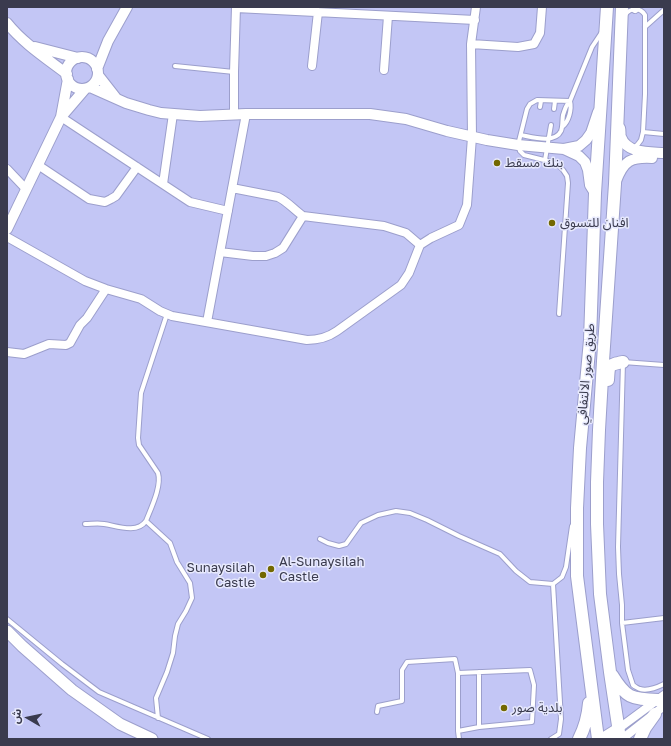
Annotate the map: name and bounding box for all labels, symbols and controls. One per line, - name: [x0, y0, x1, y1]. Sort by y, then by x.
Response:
- place label: بنك مسقط: [505, 155, 563, 171]
- marker: بنك مسقط: [492, 158, 502, 168]
- place label: افنان للتسوق: [560, 215, 629, 231]
- marker: افنان للتسوق: [547, 218, 557, 228]
- street label: طريق صور الالتفافي: [574, 323, 598, 425]
- place label: Al-Sunaysilah Castle: [279, 554, 364, 585]
- place label: Sunaysilah Castle: [187, 560, 255, 591]
- marker: Al-Sunaysilah Castle: [266, 564, 276, 574]
- marker: Sunaysilah Castle: [258, 570, 268, 580]
- north arrow: [8, 698, 48, 738]
- place label: بلدية صور: [512, 700, 562, 716]
- marker: بلدية صور: [499, 703, 509, 713]
- text: ش: [8, 708, 23, 725]

